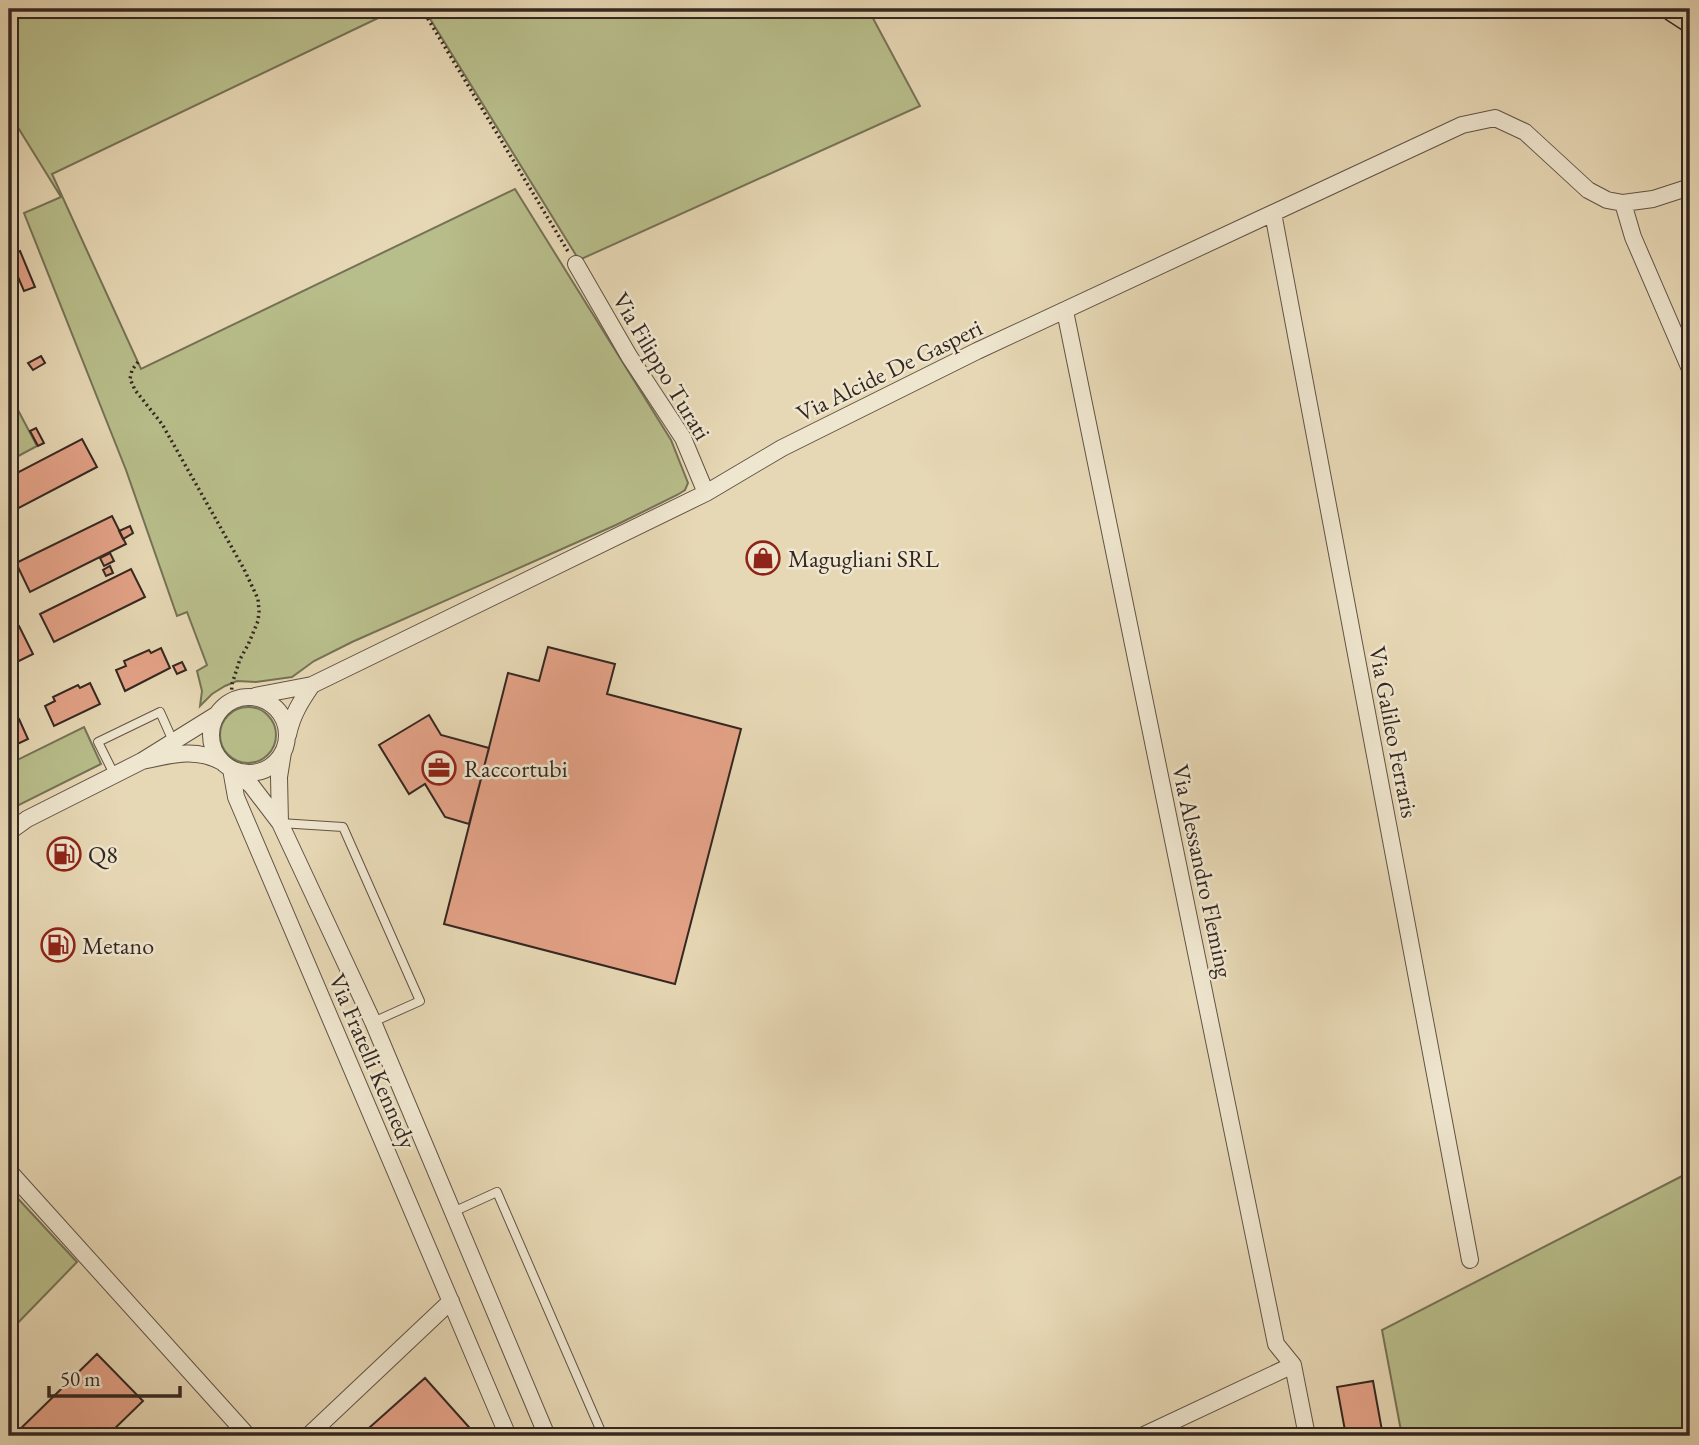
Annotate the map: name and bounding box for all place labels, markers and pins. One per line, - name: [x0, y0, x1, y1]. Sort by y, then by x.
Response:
- shop icon: Magugliani SRL: [744, 539, 782, 577]
- place label: Magugliani SRL: [788, 543, 939, 574]
- office icon: Raccortubi: [420, 749, 458, 787]
- place label: Raccortubi: [464, 753, 568, 784]
- fuel station icon: Q8: [45, 835, 83, 873]
- place label: Q8: [88, 839, 118, 870]
- fuel station icon: Metano: [39, 926, 77, 964]
- place label: Metano: [82, 930, 154, 961]

